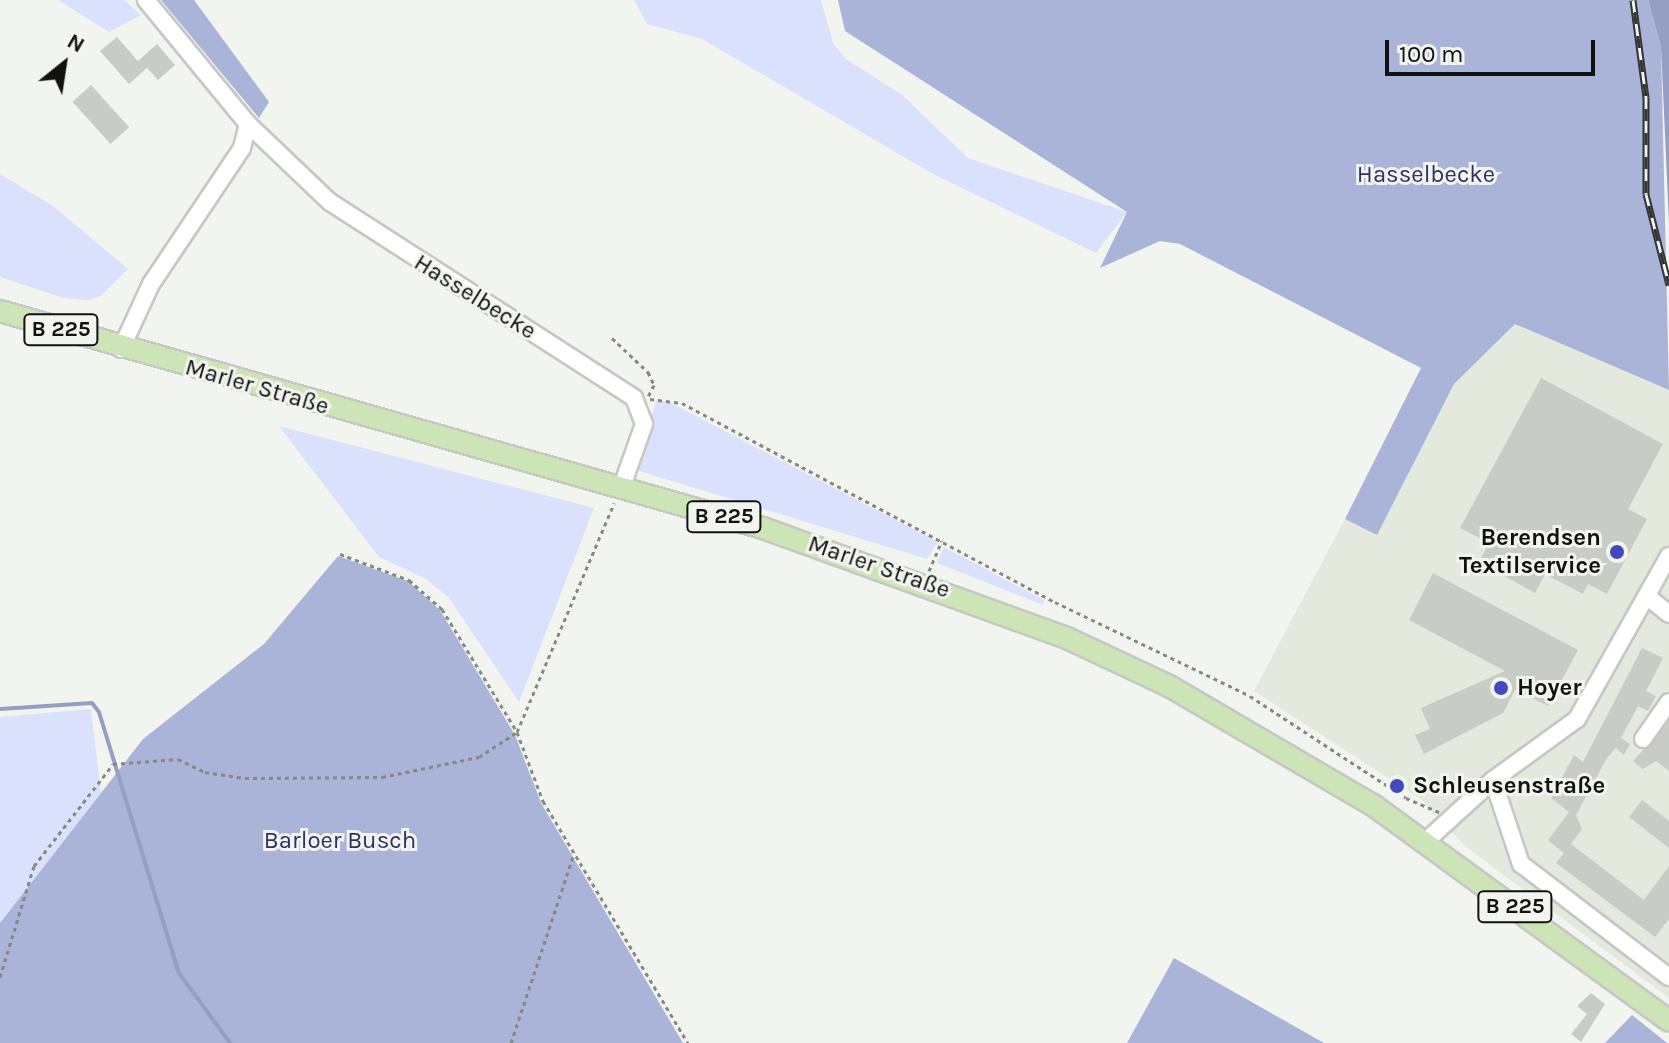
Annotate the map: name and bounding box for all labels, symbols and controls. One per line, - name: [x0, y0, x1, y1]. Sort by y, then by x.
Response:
- north arrow: [24, 24, 104, 104]
- scale bar: [1389, 24, 1599, 74]
- text: N: [63, 28, 89, 58]
- text: 100 m: [1399, 40, 1464, 68]
- park label: Hasselbecke: [1357, 161, 1495, 189]
- street label: Hasselbecke: [409, 248, 541, 346]
- road number: B 225: [23, 312, 99, 348]
- street label: Marler Straße: [182, 353, 332, 421]
- road number: B 225: [686, 499, 762, 535]
- place label: Berendsen Textilservice: [1459, 524, 1601, 580]
- street label: Marler Straße: [804, 529, 954, 605]
- marker: Berendsen Textilservice: [1608, 543, 1626, 561]
- place label: Hoyer: [1517, 674, 1582, 702]
- marker: Hoyer: [1492, 679, 1510, 697]
- place label: Schleusenstraße: [1413, 772, 1605, 800]
- marker: Schleusenstraße: [1388, 777, 1406, 795]
- park label: Barloer Busch: [264, 827, 416, 855]
- road number: B 225: [1477, 889, 1553, 925]

